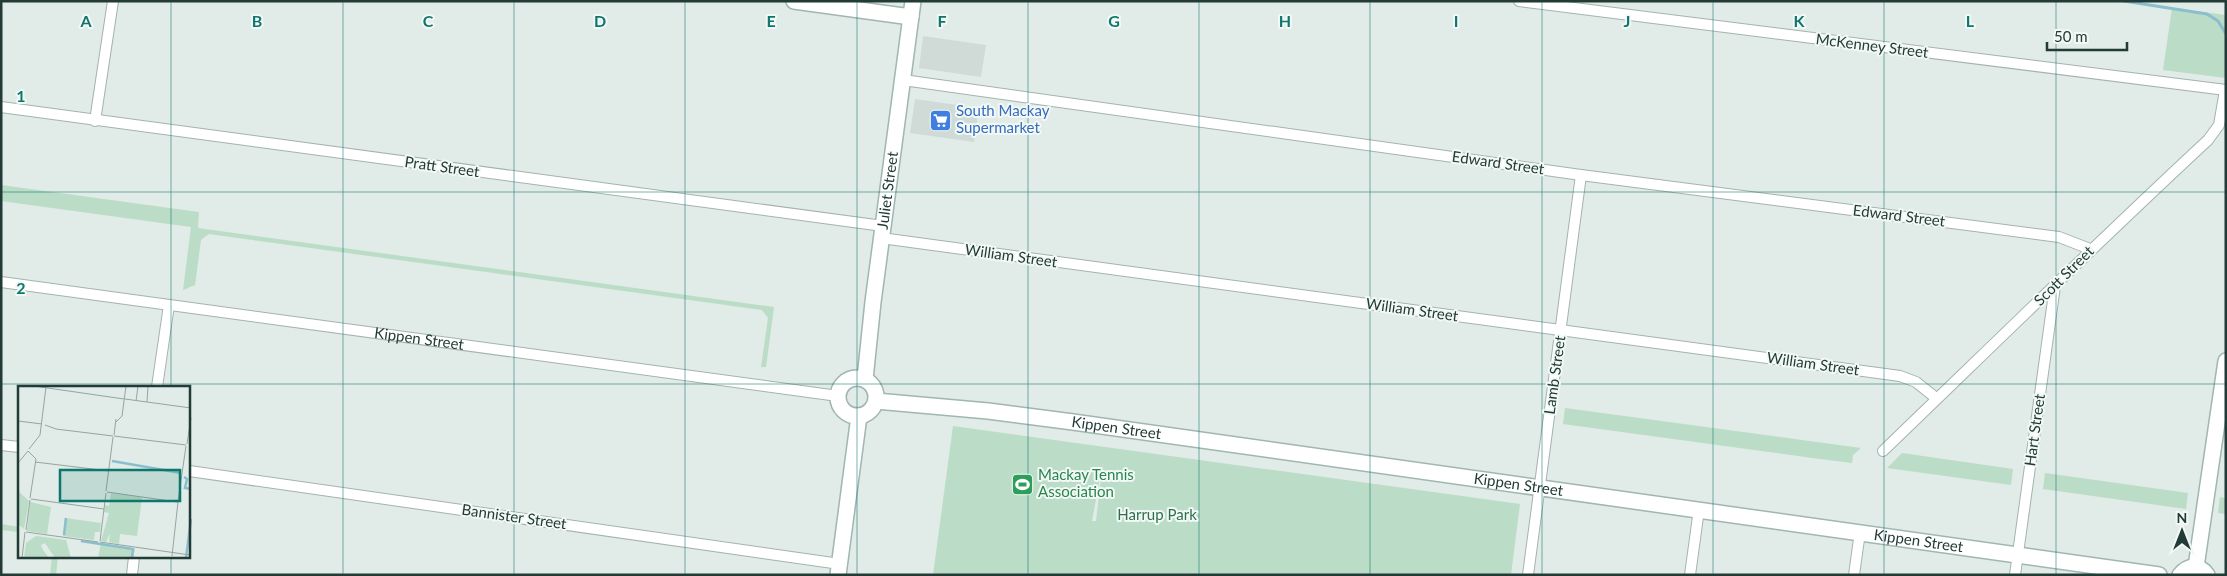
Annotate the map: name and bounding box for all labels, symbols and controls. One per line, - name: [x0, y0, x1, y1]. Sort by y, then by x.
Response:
- text: A: [79, 11, 92, 30]
- text: B: [252, 11, 262, 30]
- text: C: [423, 11, 434, 30]
- text: D: [594, 11, 606, 30]
- text: E: [766, 11, 776, 30]
- text: F: [937, 11, 947, 30]
- text: G: [1108, 11, 1120, 30]
- text: H: [1279, 11, 1291, 30]
- text: I: [1454, 11, 1458, 30]
- text: J: [1624, 11, 1630, 30]
- text: K: [1794, 11, 1806, 30]
- text: L: [1966, 11, 1975, 30]
- scale bar: [2047, 20, 2127, 52]
- text: 50 m: [2054, 27, 2088, 45]
- street label: McKenney Street: [1815, 29, 1930, 61]
- text: 1: [16, 86, 26, 105]
- place label: South Mackay Supermarket: [956, 101, 1050, 136]
- supermarket icon: South Mackay Supermarket: [928, 108, 952, 132]
- street label: Edward Street: [1451, 147, 1546, 177]
- street label: Juliet Street: [873, 150, 901, 230]
- street label: Pratt Street: [404, 152, 481, 180]
- street label: Edward Street: [1852, 200, 1947, 230]
- street label: William Street: [964, 240, 1059, 270]
- street label: Scott Street: [2030, 241, 2097, 309]
- text: 2: [16, 278, 26, 297]
- street label: William Street: [1365, 294, 1460, 324]
- street label: Kippen Street: [373, 323, 466, 353]
- street label: Lamb Street: [1540, 334, 1569, 415]
- street label: William Street: [1766, 348, 1861, 378]
- inset map: [18, 386, 190, 558]
- street label: Hart Street: [2020, 392, 2048, 467]
- street label: Kippen Street: [1071, 412, 1163, 442]
- place label: Mackay Tennis Association: [1038, 465, 1134, 500]
- street label: Kippen Street: [1473, 469, 1565, 499]
- sports icon: Mackay Tennis Association: [1010, 472, 1034, 496]
- street label: Bannister Street: [461, 500, 568, 532]
- park label: Harrup Park: [1117, 505, 1197, 523]
- north arrow: [2157, 506, 2207, 556]
- text: N: [2177, 509, 2187, 526]
- street label: Kippen Street: [1873, 525, 1965, 555]

